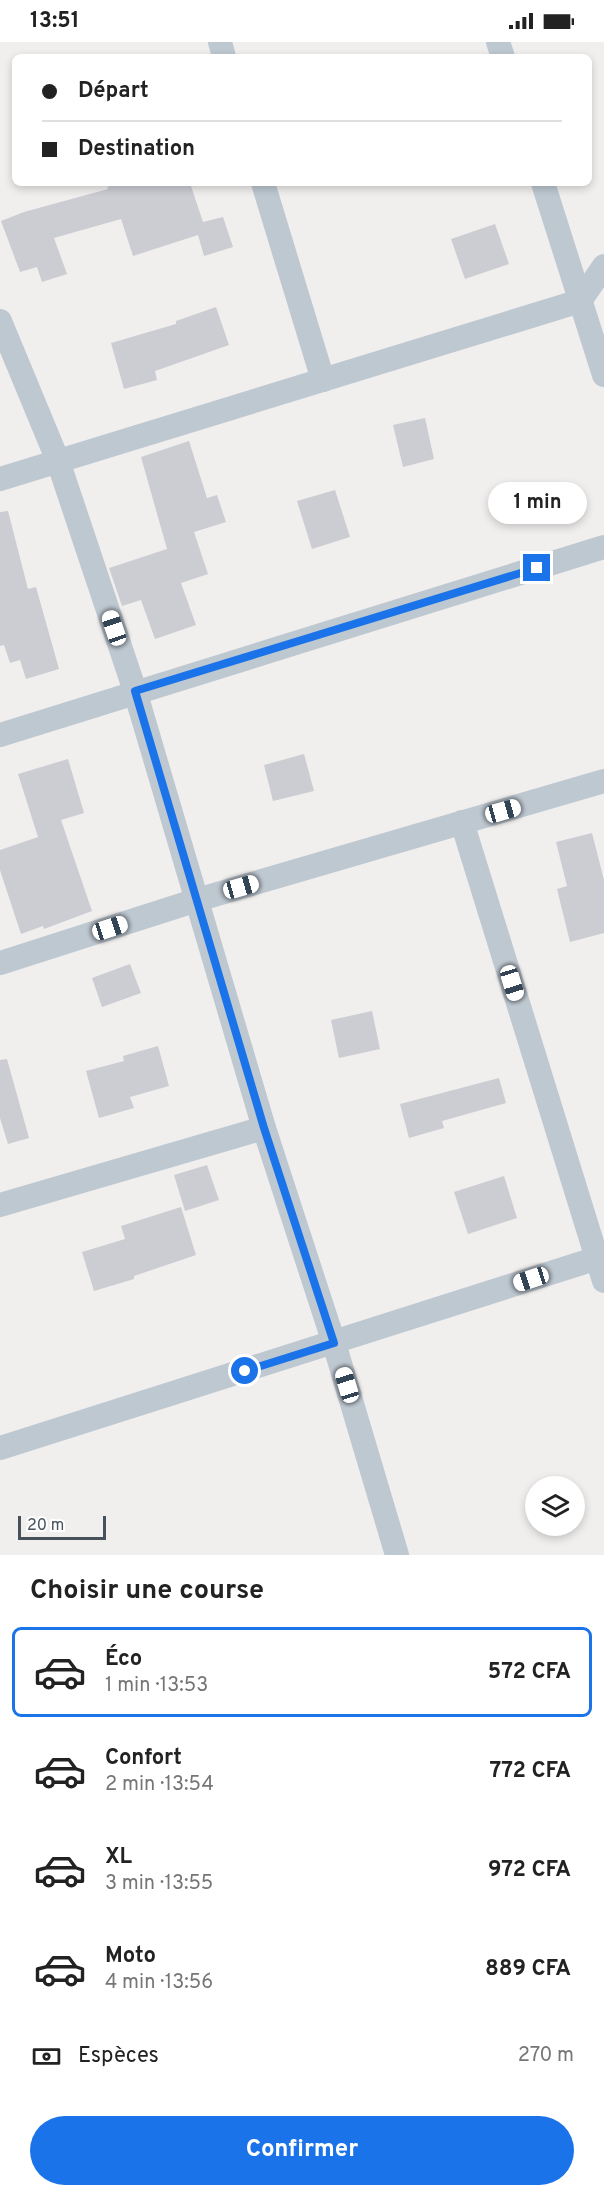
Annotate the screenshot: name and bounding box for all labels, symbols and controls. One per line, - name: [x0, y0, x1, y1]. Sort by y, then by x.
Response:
- text: 13:51: [30, 8, 80, 35]
- text: Départ: [78, 78, 149, 105]
- text: Destination: [78, 136, 195, 163]
- callout: 1 min: [488, 481, 586, 523]
- text: 1 min: [513, 490, 562, 516]
- route end: [523, 554, 550, 581]
- car: [100, 608, 128, 648]
- car: [483, 797, 523, 825]
- car: [221, 873, 261, 901]
- car: [90, 914, 130, 942]
- car: [498, 963, 526, 1003]
- car: [511, 1265, 551, 1293]
- route start: [231, 1357, 258, 1384]
- car: [333, 1365, 361, 1405]
- map controls: [525, 1476, 585, 1536]
- button: layers: [525, 1476, 585, 1536]
- scale bar: [18, 1513, 106, 1540]
- text: 20 m: [27, 1516, 64, 1536]
- text: Choisir une course: [30, 1574, 264, 1608]
- icon: car: [33, 1645, 87, 1699]
- text: Éco: [105, 1646, 142, 1673]
- text: 572 CFA: [488, 1659, 571, 1686]
- text: 1 min · 13:53: [105, 1673, 208, 1699]
- icon: car: [33, 1744, 87, 1798]
- text: Confort: [105, 1745, 182, 1772]
- text: 772 CFA: [489, 1758, 571, 1785]
- text: 2 min · 13:54: [105, 1772, 214, 1798]
- icon: car: [33, 1843, 87, 1897]
- text: XL: [105, 1844, 132, 1871]
- text: 972 CFA: [488, 1857, 571, 1884]
- text: 3 min · 13:55: [105, 1871, 213, 1897]
- icon: car: [33, 1942, 87, 1996]
- text: Moto: [105, 1943, 156, 1970]
- text: 889 CFA: [485, 1956, 571, 1983]
- text: 4 min · 13:56: [105, 1970, 213, 1996]
- icon: cash: [30, 2040, 63, 2073]
- text: Espèces: [78, 2043, 159, 2070]
- text: 270 m: [518, 2043, 574, 2069]
- button: Confirmer: [30, 2116, 574, 2185]

